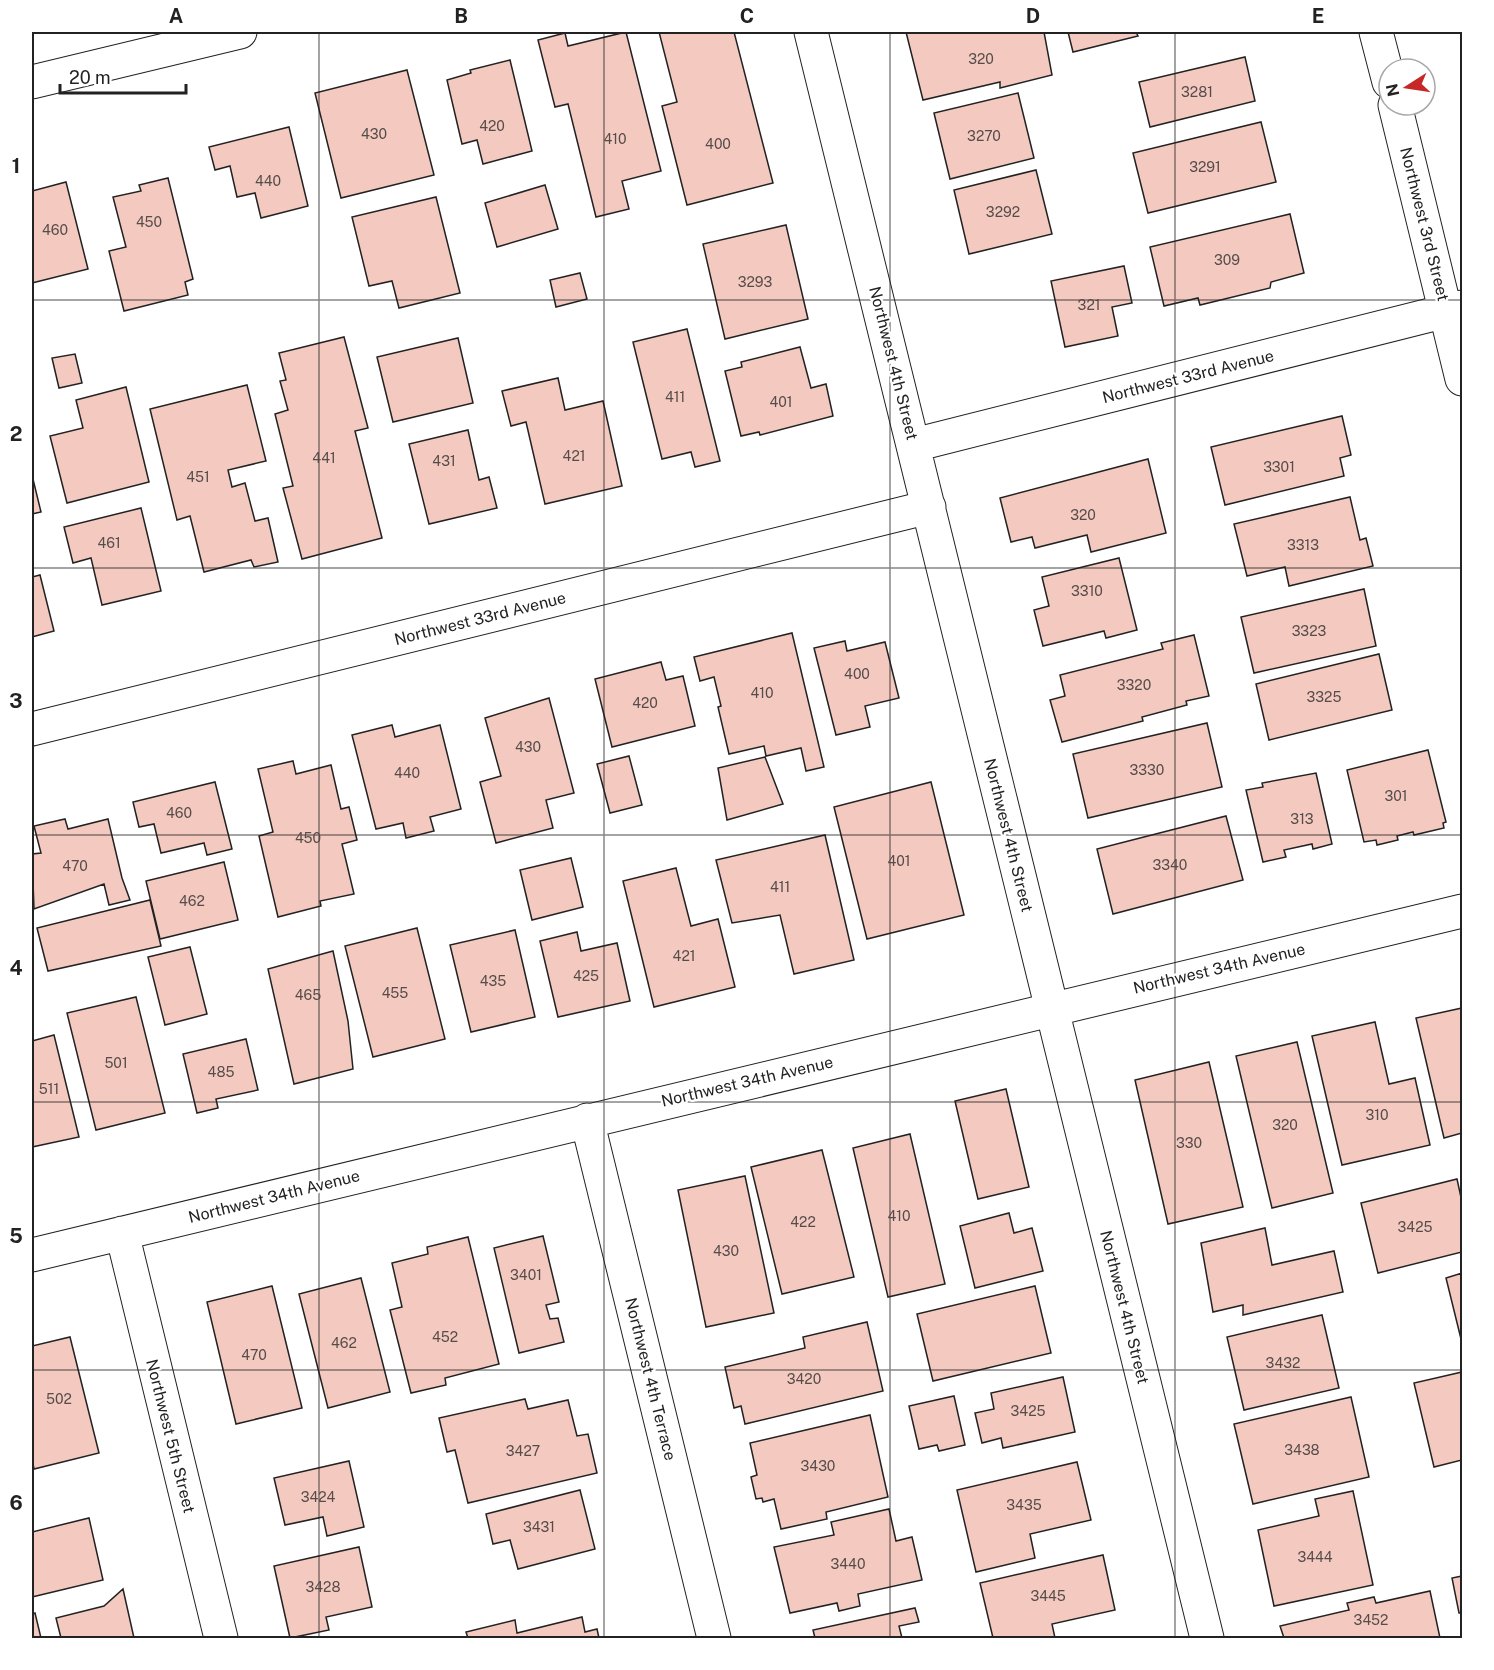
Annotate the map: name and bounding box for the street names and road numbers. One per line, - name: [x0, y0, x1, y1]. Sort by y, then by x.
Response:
- street label: Northwest 3rd Street: [1396, 145, 1453, 303]
- street label: Northwest 4th Street: [865, 284, 922, 442]
- street label: Northwest 33rd Avenue: [1100, 346, 1276, 407]
- street label: Northwest 33rd Avenue: [392, 588, 568, 649]
- street label: Northwest 4th Street: [980, 756, 1037, 914]
- street label: Northwest 34th Avenue: [1131, 939, 1307, 998]
- street label: Northwest 34th Avenue: [659, 1052, 835, 1111]
- street label: Northwest 34th Avenue: [186, 1166, 362, 1227]
- street label: Northwest 4th Street: [1096, 1228, 1153, 1386]
- street label: Northwest 4th Terrace: [621, 1296, 680, 1463]
- street label: Northwest 5th Street: [142, 1357, 199, 1515]

